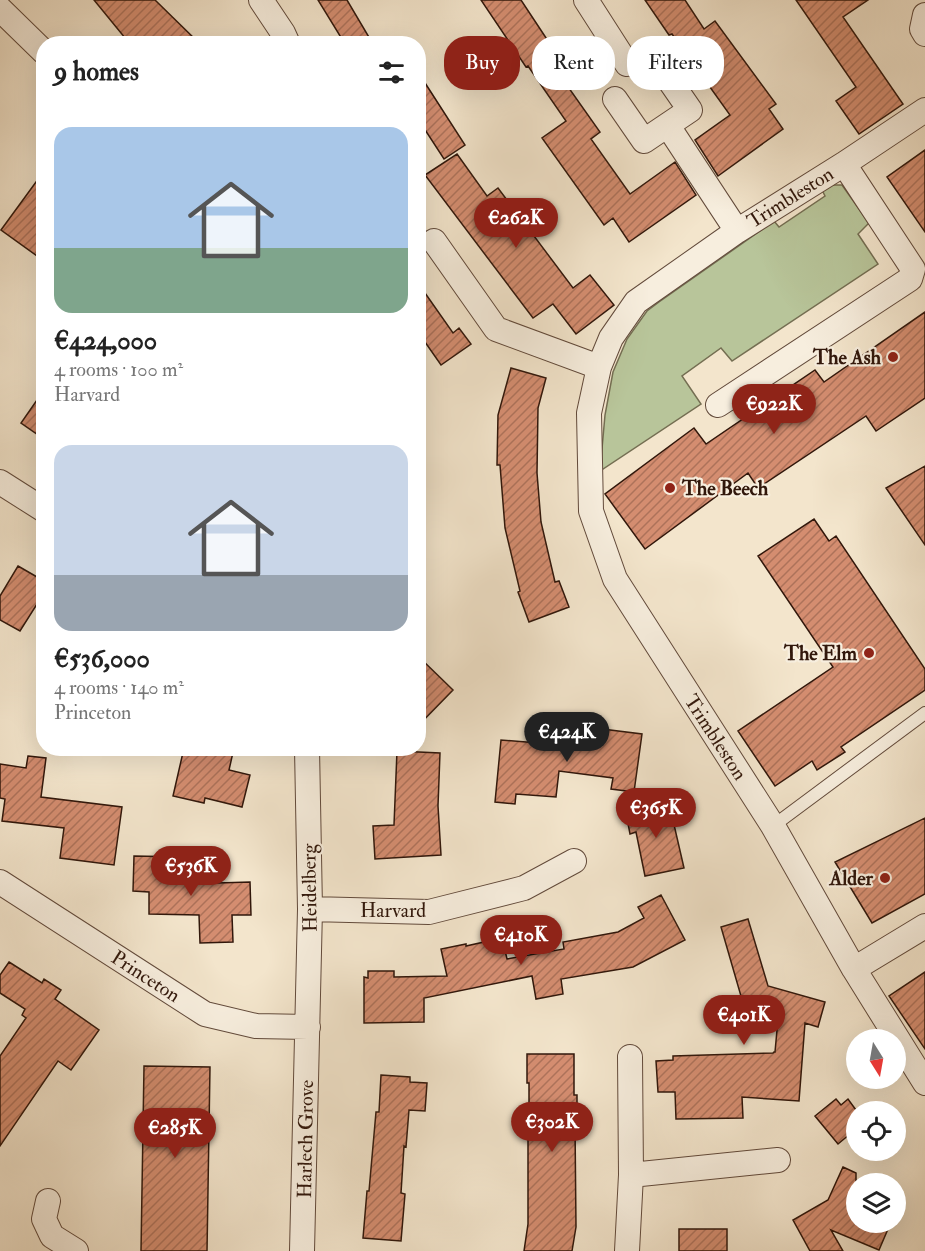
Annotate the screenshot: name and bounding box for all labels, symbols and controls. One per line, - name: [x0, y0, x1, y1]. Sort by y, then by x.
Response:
- chip: Buy: [444, 36, 520, 90]
- chip: Rent: [532, 36, 615, 90]
- chip: Filters: [627, 36, 724, 90]
- text: 9 homes: [54, 56, 139, 88]
- icon: filters: [375, 56, 408, 89]
- street label: Trimbleston: [742, 161, 838, 234]
- icon: home: [177, 166, 285, 274]
- pin: €262K: [474, 198, 558, 249]
- text: €262K: [488, 205, 544, 230]
- text: €424,000: [54, 325, 157, 357]
- place label: The Ash: [812, 345, 882, 370]
- marker: The Ash: [886, 350, 900, 364]
- text: 4 rooms · 100 m²: [54, 357, 183, 382]
- text: Harvard: [54, 382, 120, 407]
- pin: €922K: [732, 384, 816, 435]
- text: €922K: [746, 391, 802, 416]
- place label: The Beech: [681, 476, 769, 501]
- marker: The Beech: [663, 481, 677, 495]
- icon: home: [177, 484, 285, 592]
- place label: The Elm: [783, 641, 857, 666]
- text: €536,000: [54, 643, 150, 675]
- marker: The Elm: [862, 646, 876, 660]
- text: 4 rooms · 140 m²: [54, 675, 184, 700]
- street label: Trimbleston: [679, 690, 753, 785]
- text: Princeton: [54, 700, 131, 725]
- pin: €424K: [525, 712, 609, 763]
- text: €424K: [538, 719, 596, 744]
- pin: €365K: [614, 788, 698, 839]
- text: €365K: [630, 795, 682, 820]
- street label: Heidelberg: [296, 842, 323, 932]
- pin: €536K: [149, 846, 233, 897]
- text: €536K: [165, 853, 217, 878]
- place label: Alder: [829, 866, 874, 891]
- marker: Alder: [878, 871, 892, 885]
- street label: Harvard: [360, 898, 426, 923]
- pin: €410K: [479, 915, 563, 966]
- text: €410K: [494, 922, 548, 947]
- street label: Princeton: [106, 945, 185, 1008]
- pin: €401K: [702, 995, 786, 1046]
- text: €401K: [717, 1002, 771, 1027]
- north arrow: [846, 1029, 906, 1089]
- map controls: [846, 1029, 906, 1233]
- street label: Harlech Grove: [292, 1079, 319, 1199]
- button: locate: [846, 1101, 906, 1161]
- pin: €302K: [510, 1102, 594, 1153]
- pin: €285K: [133, 1108, 217, 1159]
- text: €302K: [525, 1109, 579, 1134]
- text: €285K: [148, 1115, 202, 1140]
- button: layers: [846, 1173, 906, 1233]

